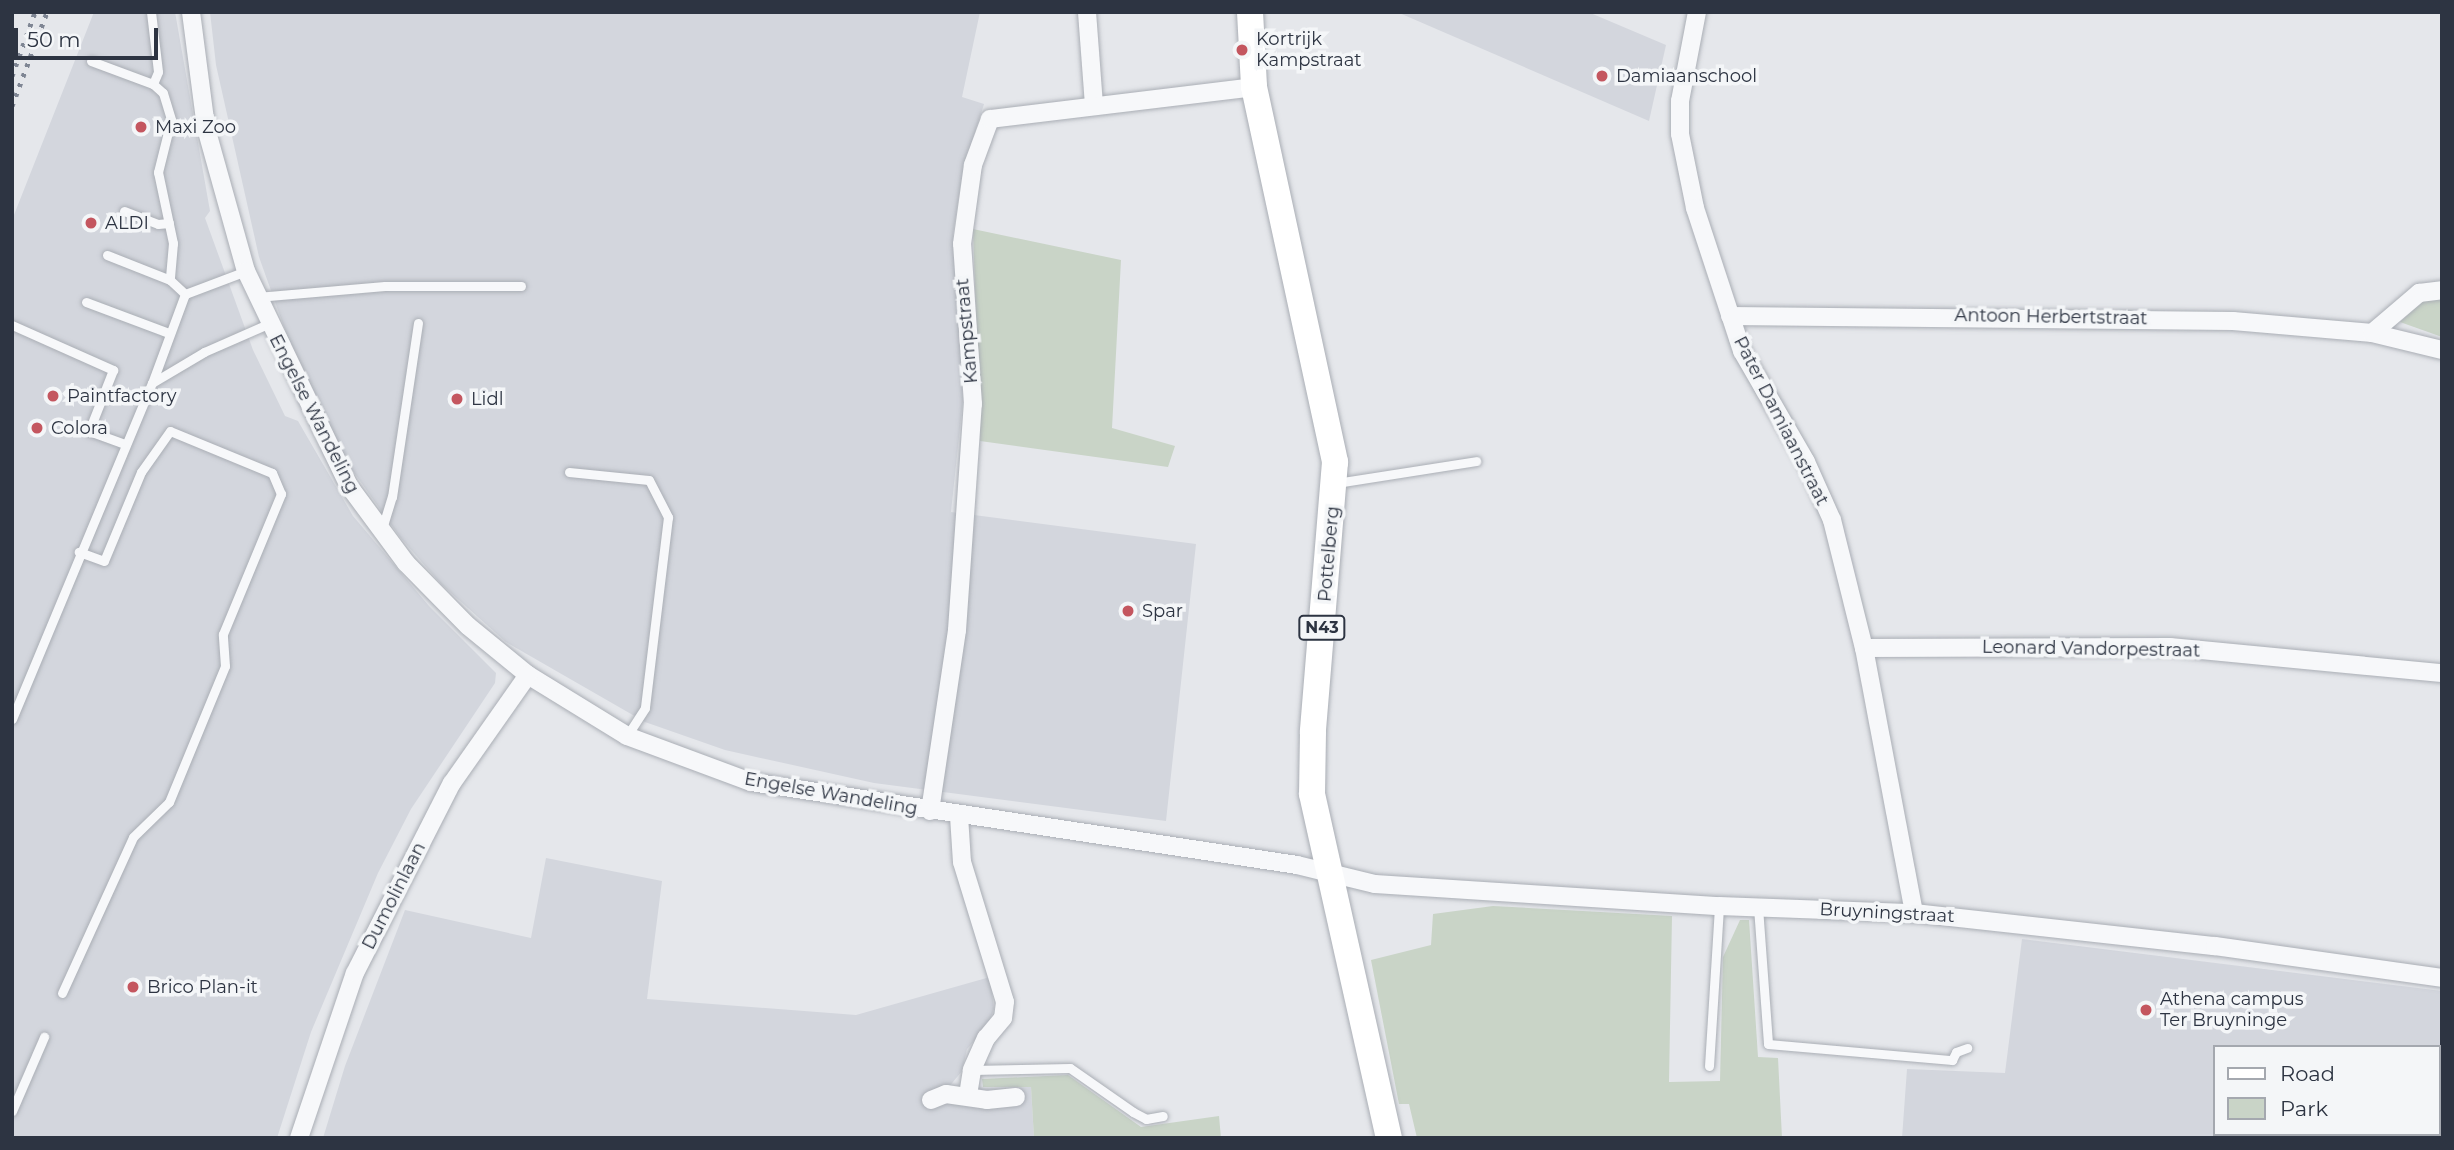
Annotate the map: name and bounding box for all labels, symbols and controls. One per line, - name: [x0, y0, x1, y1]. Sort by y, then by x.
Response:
- scale bar: [18, 14, 161, 58]
- text: 50 m: [27, 27, 81, 52]
- place label: Kortrijk Kampstraat: [1256, 29, 1362, 72]
- marker: Kortrijk Kampstraat: [1234, 42, 1250, 58]
- place label: Damiaanschool: [1616, 65, 1757, 87]
- marker: Damiaanschool: [1594, 68, 1610, 84]
- place label: Maxi Zoo: [155, 116, 236, 138]
- marker: Maxi Zoo: [133, 119, 149, 135]
- place label: ALDI: [105, 212, 149, 234]
- marker: ALDI: [83, 215, 99, 231]
- street label: Kampstraat: [952, 277, 982, 385]
- street label: Antoon Herbertstraat: [1954, 305, 2148, 329]
- street label: Engelse Wandeling: [264, 331, 364, 497]
- street label: Pater Damiaanstraat: [1729, 333, 1833, 509]
- place label: Paintfactory: [67, 385, 176, 407]
- marker: Paintfactory: [45, 388, 61, 404]
- place label: Lidl: [471, 388, 503, 410]
- marker: Lidl: [449, 391, 465, 407]
- place label: Colora: [51, 417, 108, 439]
- marker: Colora: [29, 420, 45, 436]
- street label: Pottelberg: [1314, 505, 1344, 603]
- place label: Spar: [1142, 600, 1183, 622]
- marker: Spar: [1120, 603, 1136, 619]
- road number: N43: [1298, 615, 1346, 640]
- street label: Leonard Vandorpestraat: [1982, 636, 2200, 662]
- street label: Engelse Wandeling: [743, 768, 919, 820]
- street label: Dumolinlaan: [358, 839, 430, 953]
- street label: Bruyningstraat: [1819, 899, 1955, 927]
- place label: Brico Plan-it: [147, 976, 258, 998]
- marker: Brico Plan-it: [125, 979, 141, 995]
- place label: Athena campus Ter Bruyninge: [2160, 989, 2304, 1032]
- marker: Athena campus Ter Bruyninge: [2138, 1002, 2154, 1018]
- legend: [2212, 1045, 2440, 1136]
- text: Road: [2280, 1061, 2335, 1086]
- text: Park: [2280, 1096, 2328, 1121]

